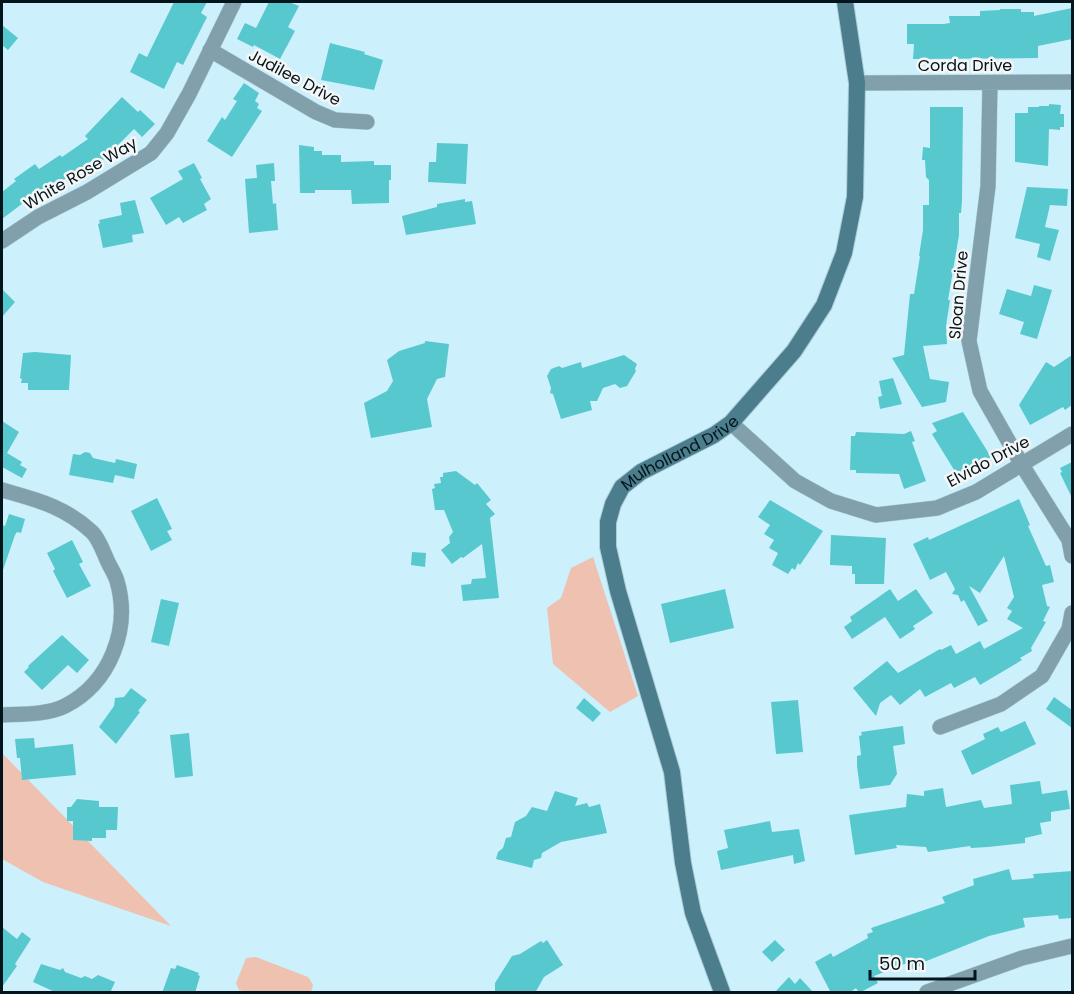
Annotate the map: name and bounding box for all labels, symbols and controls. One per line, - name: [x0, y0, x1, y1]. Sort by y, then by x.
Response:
- street label: Judilee Drive: [244, 43, 345, 111]
- street label: Corda Drive: [918, 54, 1012, 77]
- street label: White Rose Way: [19, 132, 141, 215]
- street label: Sloan Drive: [943, 250, 974, 340]
- street label: Mulholland Drive: [616, 411, 745, 496]
- street label: Elvido Drive: [943, 430, 1034, 493]
- scale bar: [870, 943, 975, 981]
- text: 50 m: [879, 951, 925, 976]

